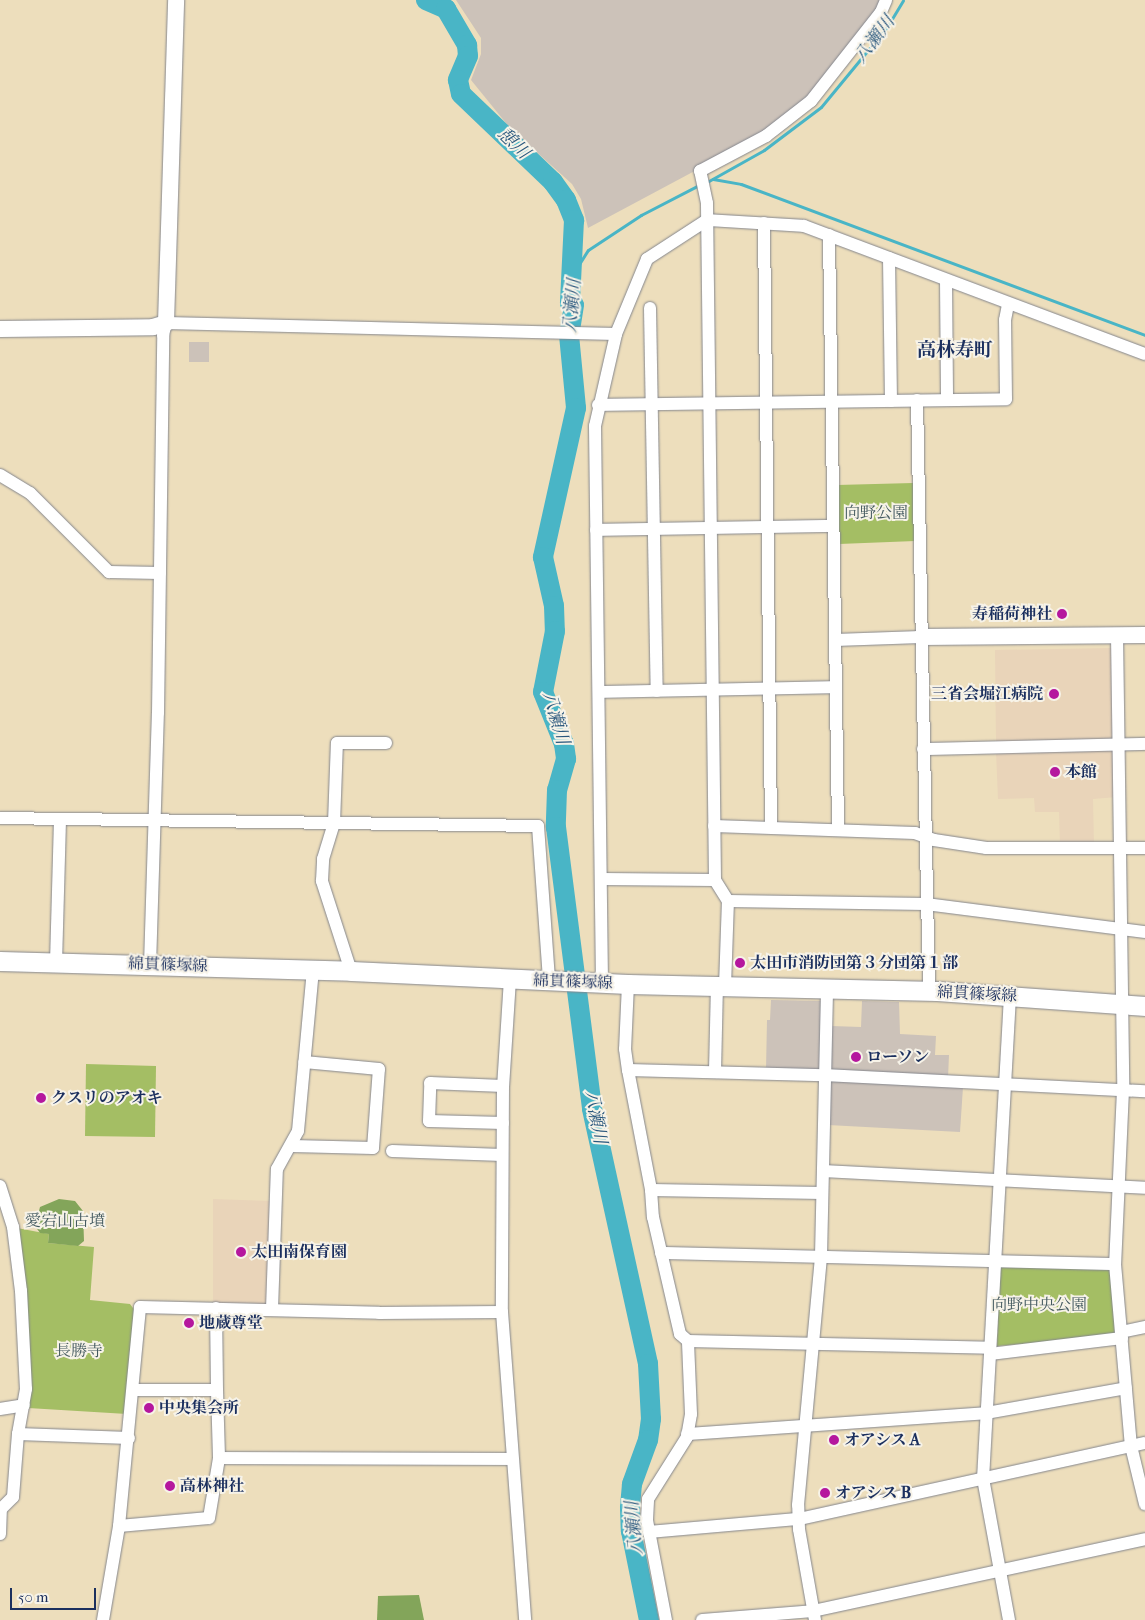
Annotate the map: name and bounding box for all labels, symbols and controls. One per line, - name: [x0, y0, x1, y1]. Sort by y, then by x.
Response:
- water label: 八瀬川: [850, 12, 900, 68]
- water label: 憩川: [493, 124, 533, 164]
- water label: 八瀬川: [560, 278, 586, 334]
- district label: 高林寿町: [917, 340, 993, 362]
- park label: 向野公園: [844, 503, 908, 523]
- place label: 寿稲荷神社: [972, 604, 1052, 624]
- marker: 寿稲荷神社: [1056, 608, 1068, 620]
- place label: 三省会堀江病院: [931, 684, 1043, 704]
- marker: 三省会堀江病院: [1047, 687, 1061, 701]
- water label: 八瀬川: [537, 689, 573, 747]
- place label: 本館: [1065, 762, 1097, 782]
- marker: 本館: [1049, 766, 1061, 778]
- place label: 太田市消防団第３分団第１部: [750, 953, 958, 973]
- street label: 綿貫篠塚線: [128, 954, 208, 976]
- marker: 太田市消防団第３分団第１部: [734, 957, 746, 969]
- street label: 綿貫篠塚線: [533, 971, 613, 993]
- street label: 綿貫篠塚線: [937, 982, 1017, 1006]
- place label: ローソン: [866, 1047, 930, 1067]
- marker: ローソン: [850, 1051, 862, 1063]
- place label: クスリのアオキ: [51, 1088, 163, 1108]
- water label: 八瀬川: [580, 1089, 610, 1145]
- marker: クスリのアオキ: [35, 1092, 47, 1104]
- park label: 愛宕山古墳: [25, 1211, 105, 1231]
- place label: 太田南保育園: [251, 1242, 347, 1262]
- marker: 太田南保育園: [235, 1246, 247, 1258]
- park label: 向野中央公園: [991, 1295, 1087, 1315]
- place label: 地蔵尊堂: [199, 1313, 263, 1333]
- marker: 地蔵尊堂: [183, 1317, 195, 1329]
- park label: 長勝寺: [55, 1341, 103, 1361]
- place label: 中央集会所: [159, 1398, 239, 1418]
- marker: 中央集会所: [143, 1402, 155, 1414]
- place label: オアシス A: [844, 1430, 922, 1450]
- marker: オアシス A: [828, 1434, 840, 1446]
- place label: 高林神社: [180, 1476, 244, 1496]
- marker: 高林神社: [164, 1480, 176, 1492]
- place label: オアシス B: [835, 1483, 913, 1503]
- marker: オアシス B: [819, 1487, 831, 1499]
- water label: 八瀬川: [622, 1500, 648, 1556]
- scale bar: [12, 1578, 99, 1610]
- text: 50 m: [18, 1588, 48, 1606]

